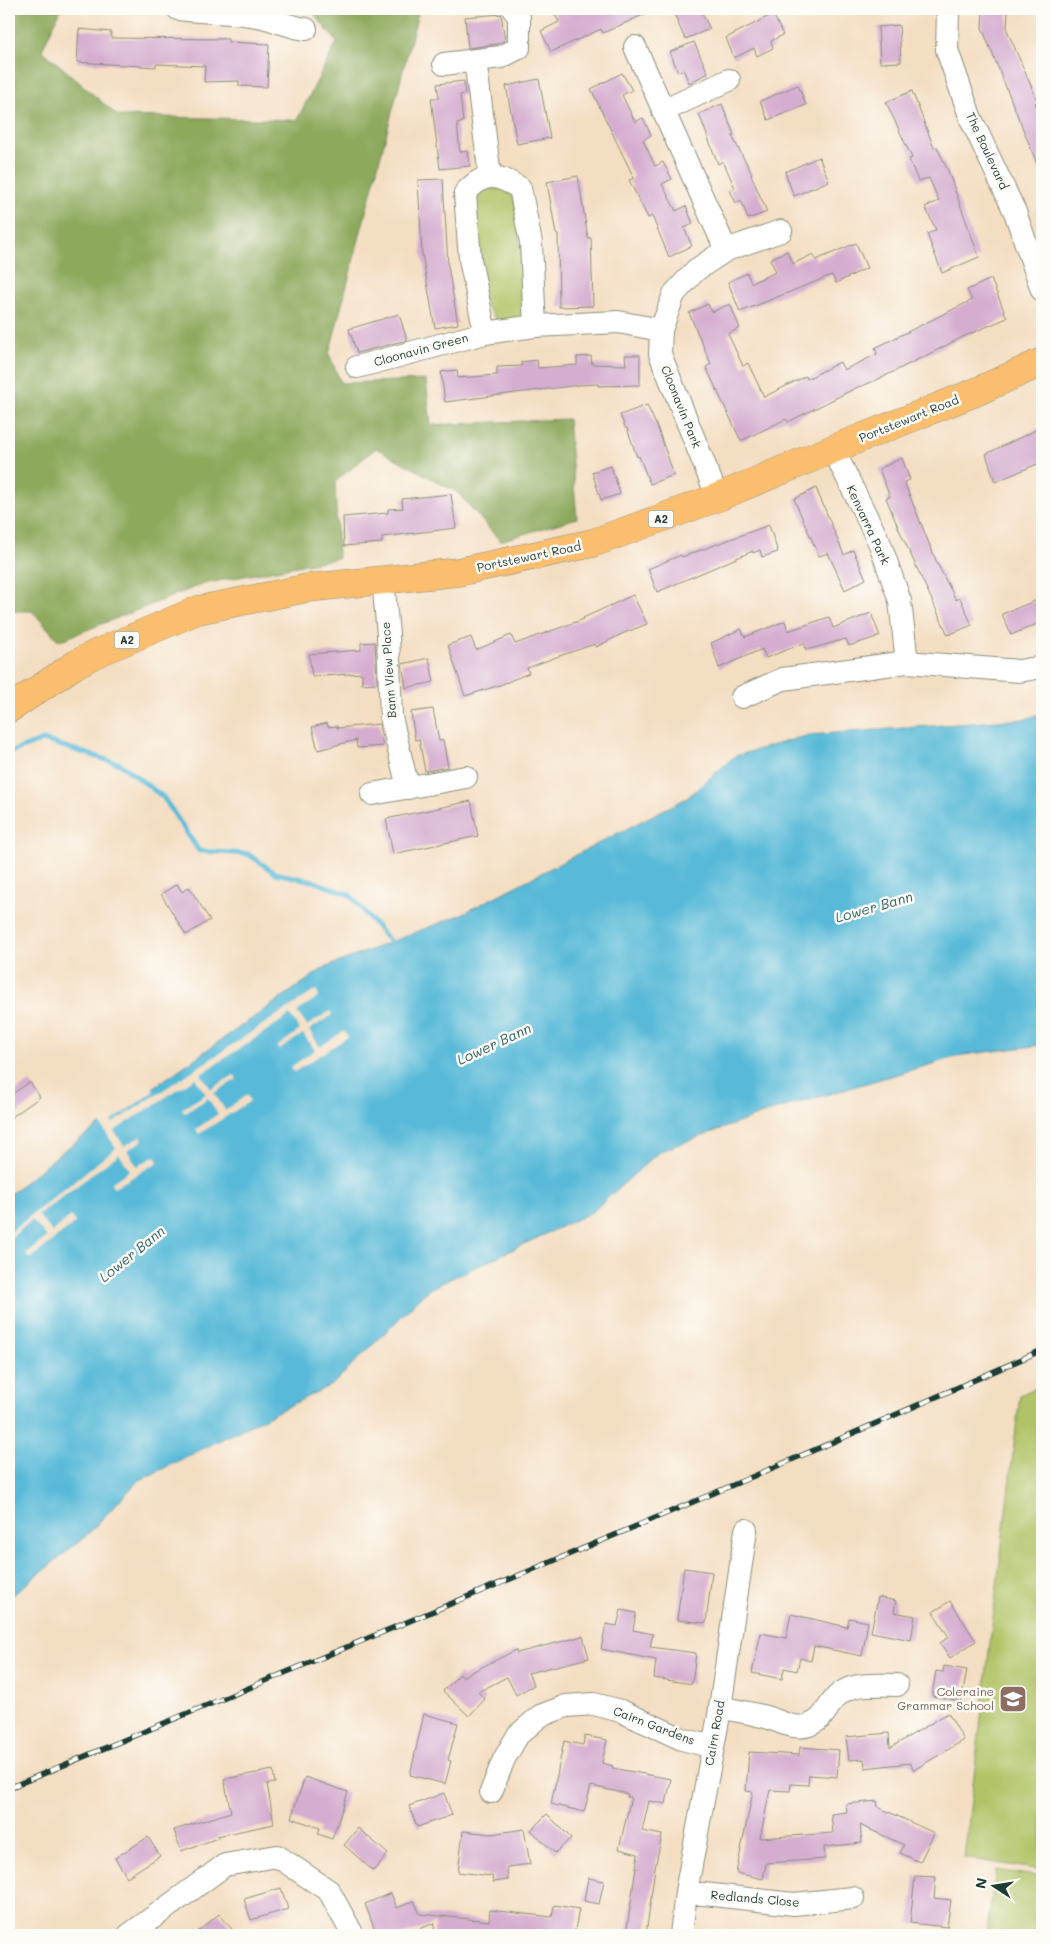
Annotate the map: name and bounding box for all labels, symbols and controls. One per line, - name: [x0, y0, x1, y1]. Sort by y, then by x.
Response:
- street label: The Boulevard: [963, 109, 1013, 192]
- street label: Cloonavin Green: [372, 329, 470, 369]
- street label: Cloonavin Park: [658, 363, 706, 450]
- street label: Portstewart Road: [856, 391, 961, 445]
- street label: Kenvarra Park: [844, 482, 894, 567]
- road number: A2: [648, 510, 674, 528]
- street label: Portstewart Road: [475, 537, 583, 575]
- street label: Bann View Place: [377, 621, 399, 719]
- road number: A2: [114, 632, 140, 648]
- water label: Lower Bann: [833, 886, 915, 927]
- water label: Lower Bann: [454, 1018, 534, 1069]
- water label: Lower Bann: [95, 1221, 169, 1286]
- place label: Coleraine Grammar School: [897, 1683, 994, 1713]
- school or university icon: Coleraine Grammar School: [998, 1684, 1028, 1714]
- street label: Cairn Road: [700, 1698, 728, 1767]
- street label: Cairn Gardens: [611, 1702, 698, 1748]
- north arrow: [968, 1862, 1018, 1912]
- text: N: [970, 1876, 991, 1890]
- street label: Redlands Close: [710, 1886, 800, 1910]

